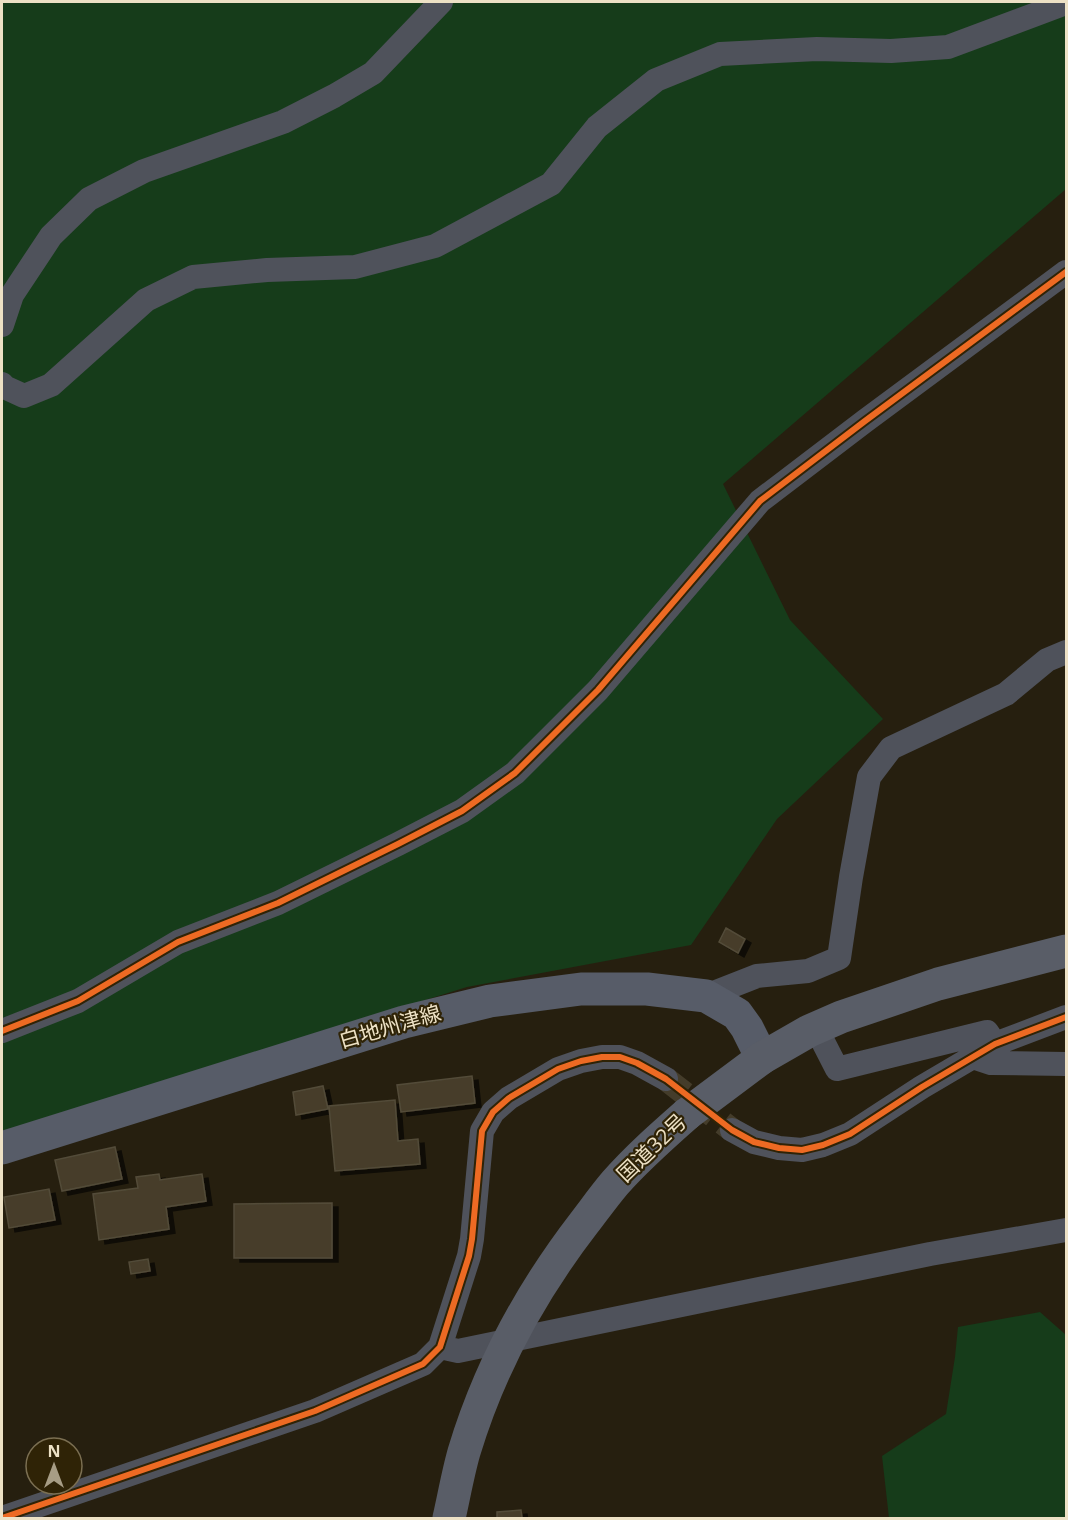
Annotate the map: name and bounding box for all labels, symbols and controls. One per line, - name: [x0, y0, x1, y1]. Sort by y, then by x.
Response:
- street label: 白地州津線: [335, 998, 444, 1054]
- street label: 国道32号: [610, 1107, 692, 1188]
- north arrow: [24, 1436, 84, 1496]
- text: N: [47, 1440, 61, 1462]

